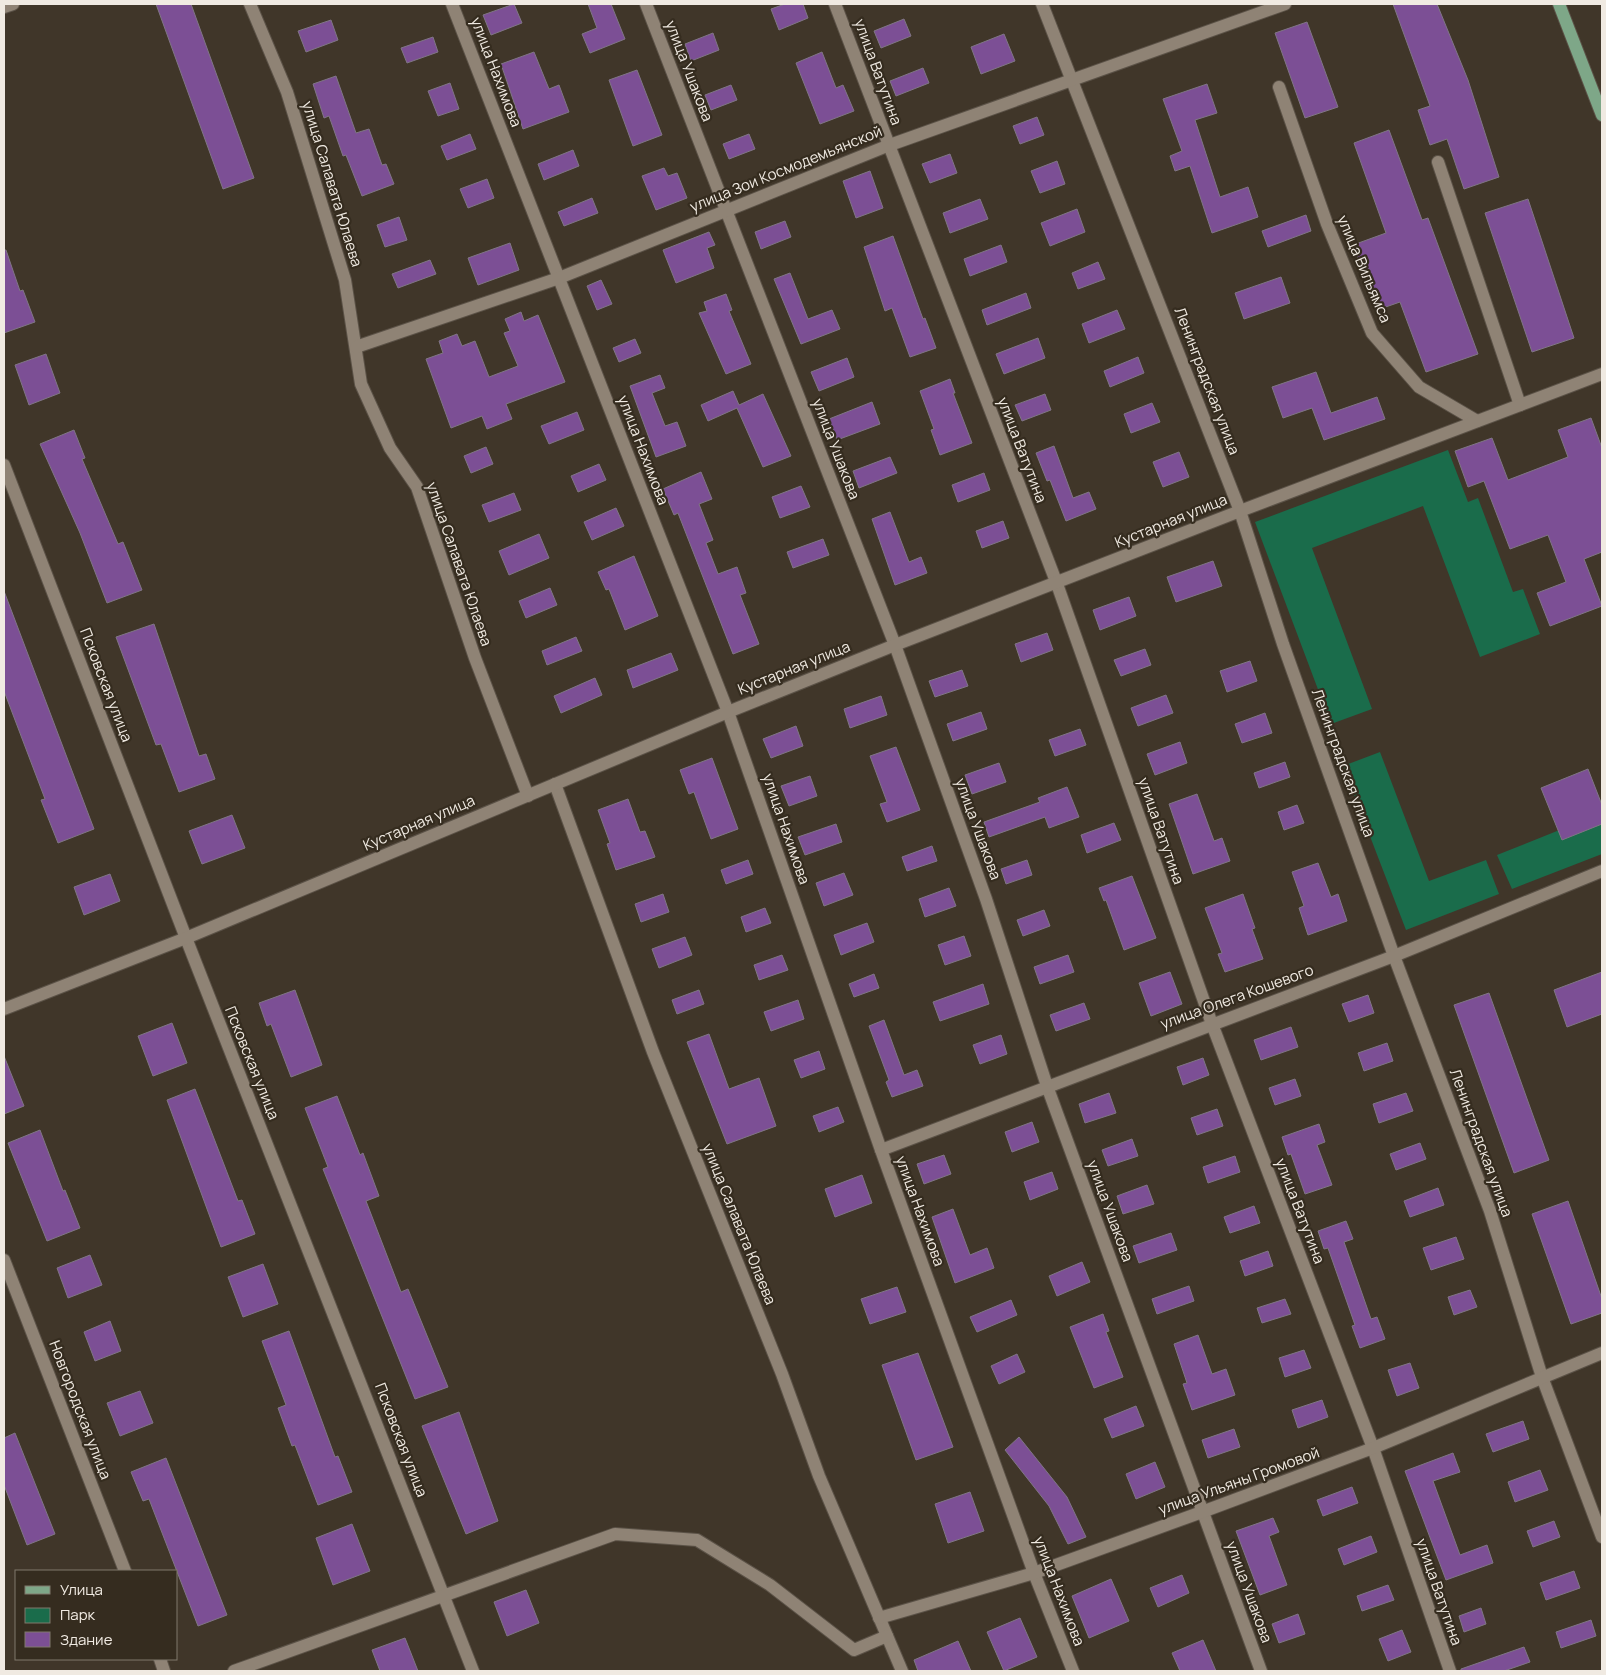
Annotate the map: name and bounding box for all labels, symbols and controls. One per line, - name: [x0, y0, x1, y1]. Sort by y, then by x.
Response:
- street label: улица Нахимова: [466, 14, 527, 130]
- street label: улица Ватутина: [850, 16, 907, 128]
- street label: улица Ушакова: [661, 17, 718, 124]
- street label: улица Салавата Юлаева: [297, 98, 368, 269]
- street label: улица Зои Космодемьянской: [687, 120, 885, 217]
- street label: улица Вильямса: [1332, 212, 1397, 326]
- street label: Ленинградская улица: [1170, 304, 1245, 458]
- street label: улица Нахимова: [613, 392, 674, 508]
- street label: улица Ватутина: [993, 394, 1052, 506]
- street label: улица Ушакова: [808, 395, 865, 502]
- street label: улица Салавата Юлаева: [422, 479, 497, 649]
- street label: Кустарная улица: [1112, 488, 1230, 553]
- street label: Псковская улица: [75, 625, 138, 745]
- street label: Кустарная улица: [735, 635, 853, 700]
- street label: Ленинградская улица: [1307, 686, 1380, 840]
- street label: улица Нахимова: [758, 771, 815, 887]
- street label: улица Ушакова: [950, 775, 1007, 883]
- street label: улица Ватутина: [1133, 775, 1190, 887]
- street label: Кустарная улица: [360, 790, 478, 856]
- street label: улица Олега Кошевого: [1157, 959, 1316, 1034]
- street label: Псковская улица: [220, 1003, 285, 1123]
- street label: Ленинградская улица: [1445, 1066, 1518, 1220]
- street label: улица Салавата Юлаева: [697, 1140, 781, 1308]
- street label: улица Нахимова: [891, 1153, 950, 1269]
- street label: улица Ватутина: [1271, 1155, 1330, 1267]
- street label: улица Ушакова: [1082, 1157, 1139, 1265]
- street label: Новгородская улица: [44, 1337, 117, 1482]
- street label: Псковская улица: [370, 1380, 433, 1500]
- street label: улица Ульяны Громовой: [1155, 1442, 1322, 1519]
- street label: улица Нахимова: [1029, 1533, 1090, 1649]
- street label: улица Ватутина: [1411, 1536, 1468, 1648]
- street label: улица Ушакова: [1221, 1538, 1278, 1646]
- legend: [15, 1570, 178, 1660]
- text: Улица: [60, 1579, 103, 1600]
- text: Парк: [60, 1604, 96, 1625]
- text: Здание: [60, 1629, 113, 1650]

